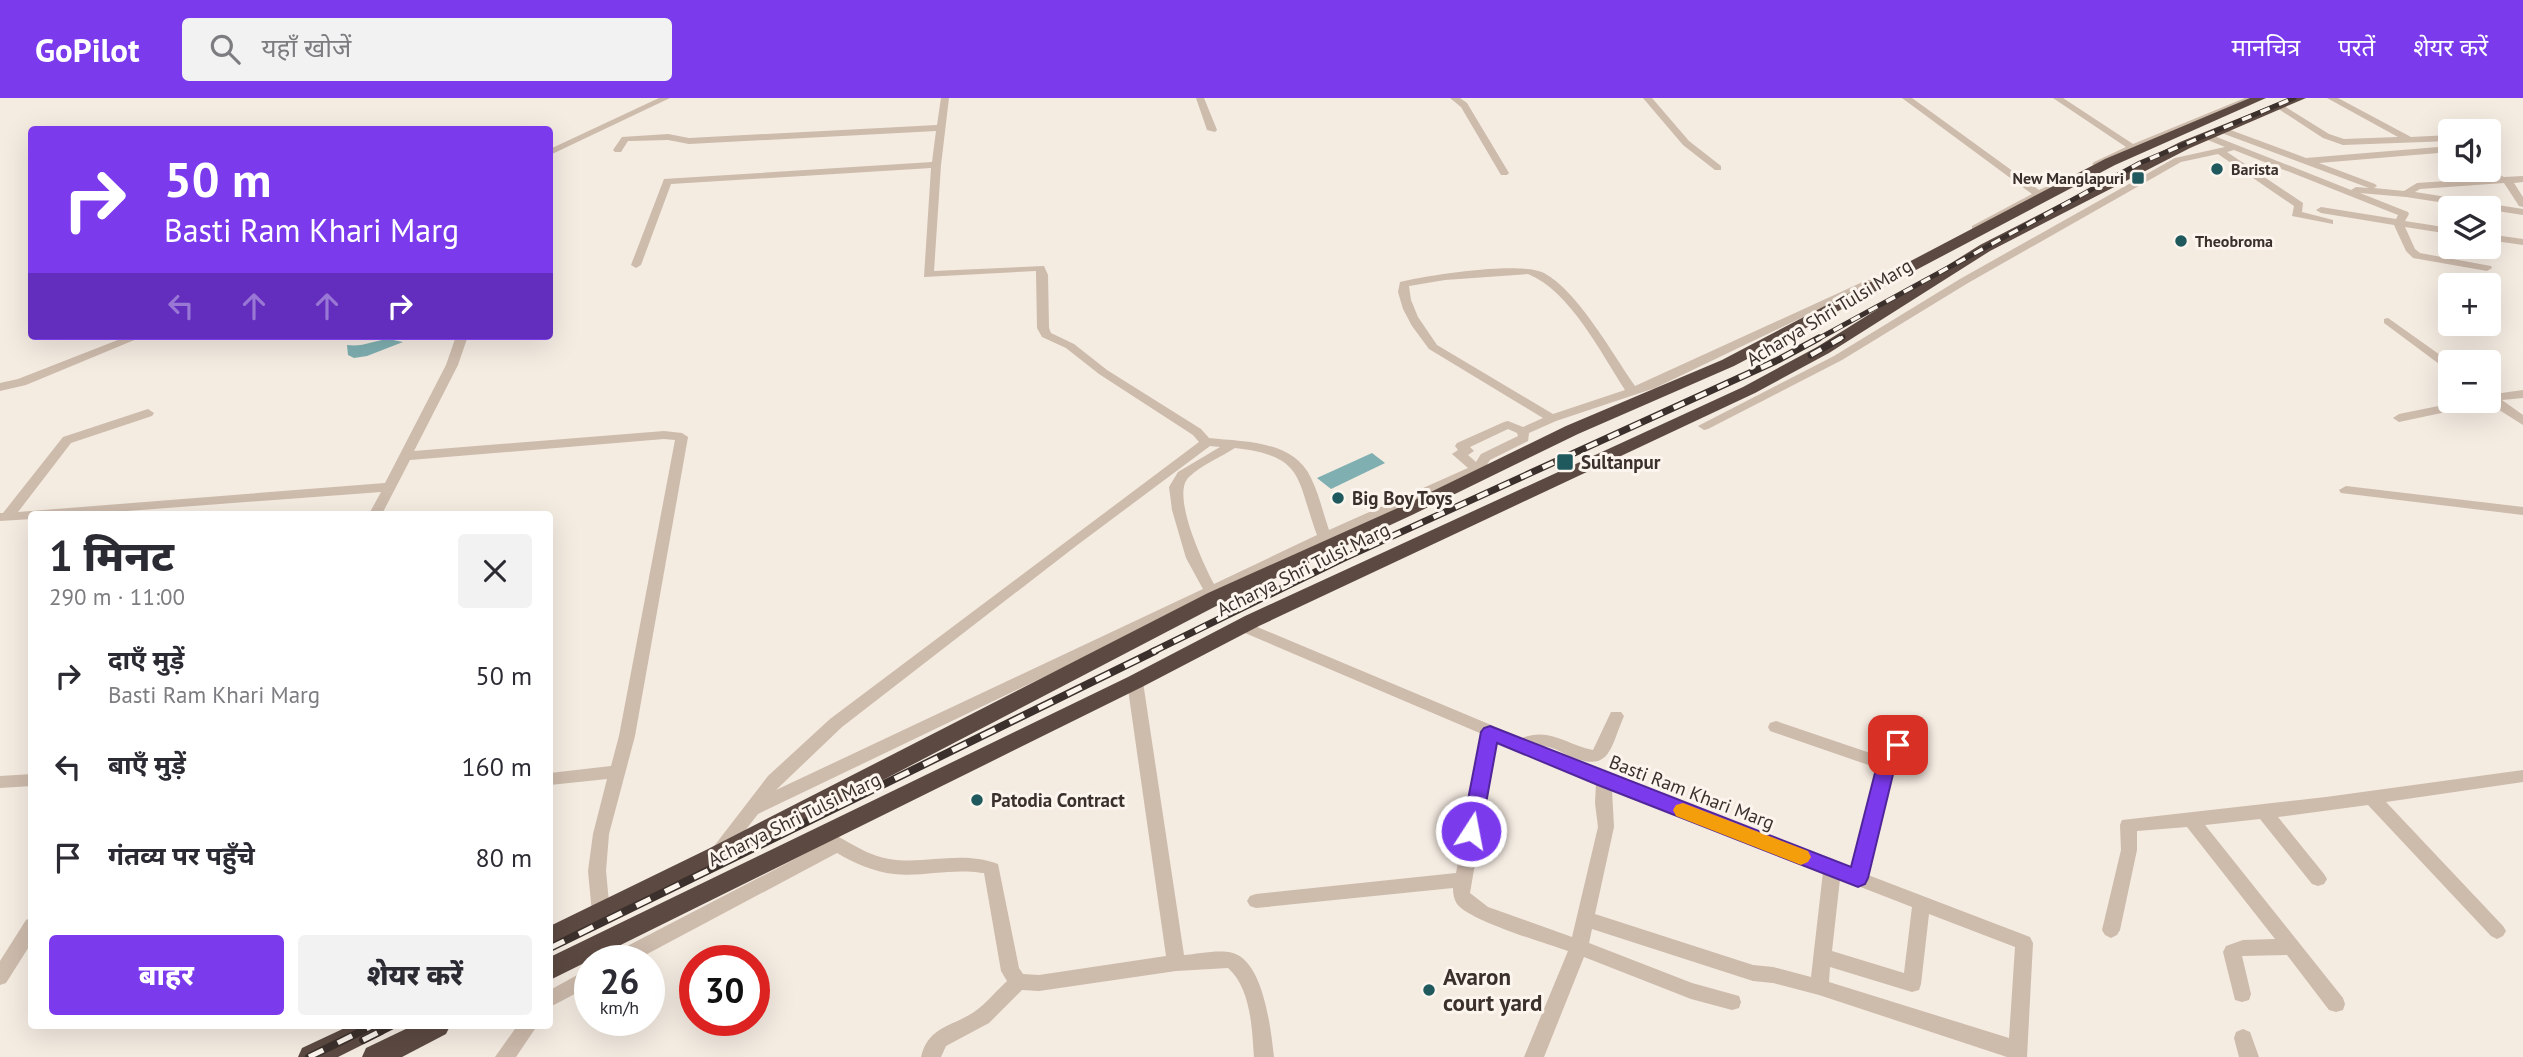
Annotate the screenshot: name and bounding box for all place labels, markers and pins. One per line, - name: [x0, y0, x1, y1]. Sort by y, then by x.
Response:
- place label: Barista: [2231, 159, 2279, 179]
- marker: Barista: [2209, 161, 2225, 177]
- place label: New Manglapuri: [2012, 168, 2124, 188]
- marker: New Manglapuri: [2130, 170, 2146, 186]
- place label: Theobroma: [2195, 231, 2273, 251]
- marker: Theobroma: [2173, 233, 2189, 249]
- place label: Sultanpur: [1581, 450, 1661, 474]
- marker: Sultanpur: [1555, 452, 1575, 472]
- place label: Big Boy Toys: [1352, 486, 1453, 510]
- marker: Big Boy Toys: [1330, 490, 1346, 506]
- pin: [1868, 715, 1928, 775]
- place label: Patodia Contract: [991, 788, 1125, 812]
- marker: Patodia Contract: [969, 792, 985, 808]
- place label: Avaron court yard: [1443, 962, 1542, 1017]
- marker: Avaron court yard: [1421, 982, 1437, 998]

